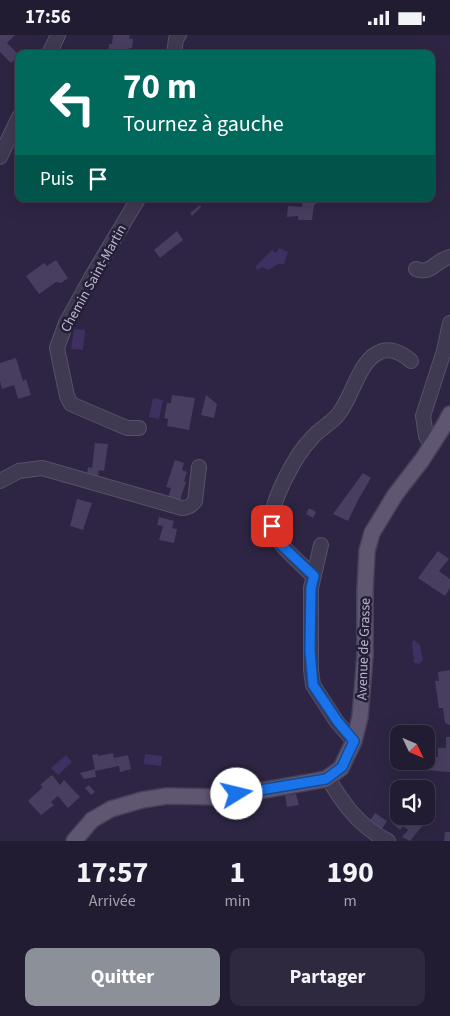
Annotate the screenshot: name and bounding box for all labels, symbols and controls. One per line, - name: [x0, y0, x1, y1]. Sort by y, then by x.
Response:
- text: 17:56: [25, 4, 71, 31]
- text: 70 m: [123, 62, 197, 112]
- icon: left: [40, 70, 105, 135]
- text: Tournez à gauche: [123, 108, 284, 140]
- icon: arrive: [84, 165, 112, 193]
- text: Puis: [40, 166, 74, 193]
- street label: Chemin Saint-Martin: [56, 221, 132, 336]
- pin: [251, 505, 293, 547]
- icon: arrive: [258, 512, 286, 540]
- street label: Avenue de Grasse: [352, 597, 376, 701]
- north arrow: [390, 725, 435, 770]
- map controls: [390, 725, 435, 825]
- position arrow: [210, 767, 262, 819]
- button: sound: [390, 780, 435, 825]
- text: 17:57: [76, 851, 148, 894]
- text: 1: [229, 851, 245, 894]
- text: 190: [326, 851, 374, 894]
- text: Arrivée: [89, 890, 136, 912]
- text: min: [224, 890, 250, 912]
- text: m: [344, 890, 357, 912]
- button: Quitter: [25, 948, 220, 1006]
- button: Partager: [230, 948, 425, 1006]

